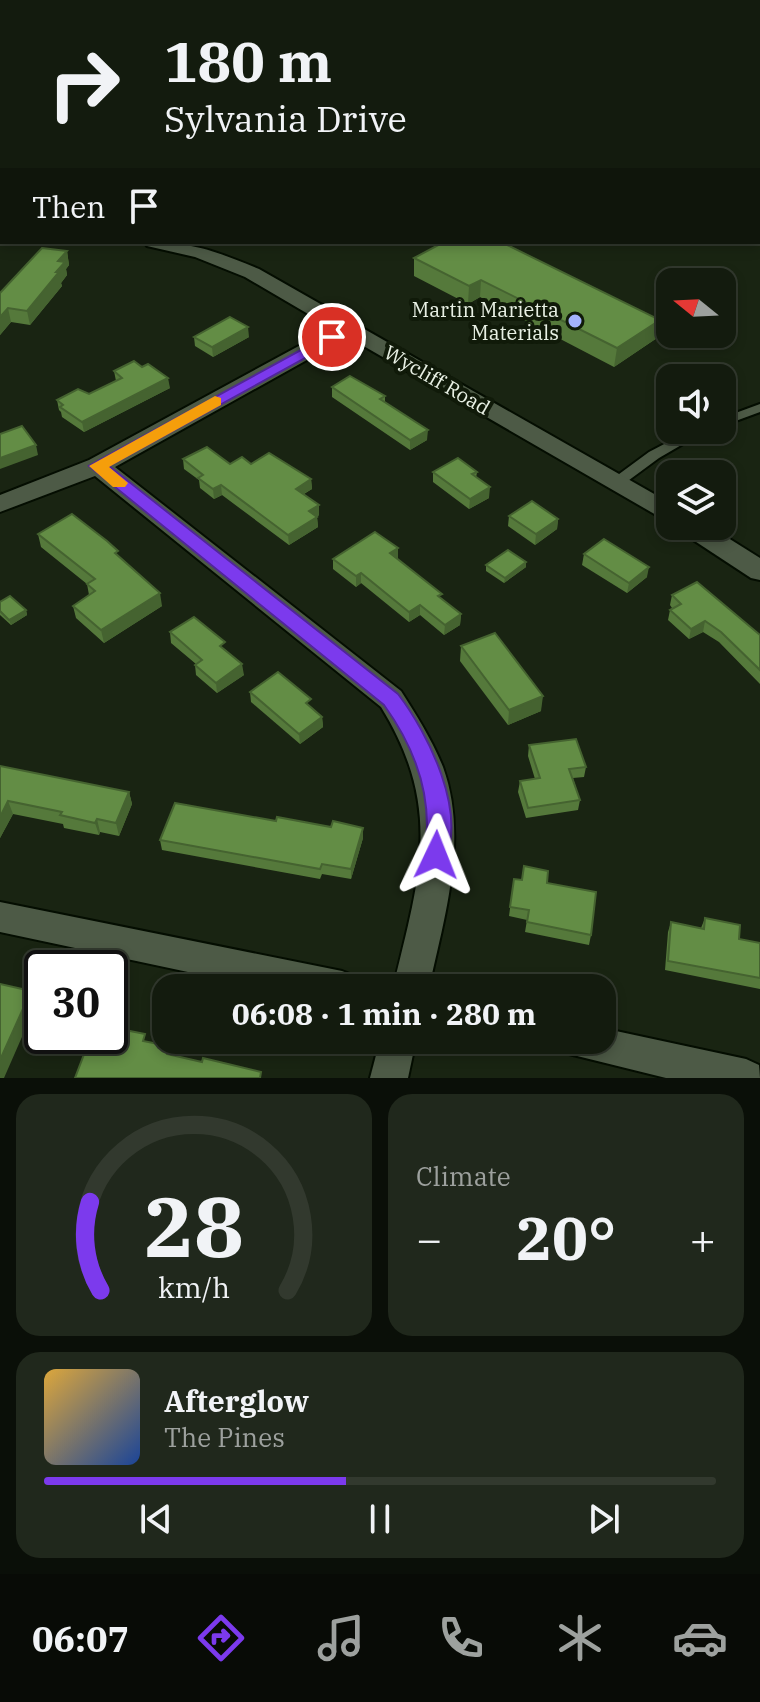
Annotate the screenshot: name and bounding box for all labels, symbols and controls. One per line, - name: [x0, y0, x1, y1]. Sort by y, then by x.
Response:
- text: 180 m: [164, 25, 332, 97]
- icon: right: [32, 32, 136, 136]
- text: Sylvania Drive: [164, 95, 407, 142]
- icon: arrive: [122, 184, 166, 228]
- text: Then: [32, 187, 106, 226]
- north arrow: [656, 268, 736, 348]
- map controls: [656, 268, 736, 540]
- place label: Martin Marietta Materials: [412, 296, 559, 346]
- pin: [298, 303, 366, 371]
- marker: Martin Marietta Materials: [566, 312, 584, 330]
- icon: arrive: [310, 315, 354, 359]
- street label: Wycliff Road: [379, 338, 495, 421]
- button: sound: [656, 364, 736, 444]
- button: layers: [656, 460, 736, 540]
- position arrow: [394, 813, 478, 897]
- speed limit sign: 30: [24, 950, 128, 1054]
- text: 06:08 · 1 min · 280 m: [232, 994, 536, 1033]
- text: Climate: [416, 1159, 511, 1193]
- text: 28: [144, 1172, 244, 1280]
- text: 20°: [516, 1198, 616, 1277]
- text: −: [416, 1210, 442, 1267]
- text: +: [690, 1210, 716, 1267]
- text: km/h: [158, 1269, 230, 1306]
- text: Afterglow: [164, 1381, 309, 1420]
- text: The Pines: [164, 1420, 285, 1454]
- icon: previous: [134, 1497, 178, 1541]
- icon: pause: [358, 1497, 402, 1541]
- icon: next: [582, 1497, 626, 1541]
- icon: directions: [193, 1610, 249, 1666]
- icon: music: [313, 1610, 369, 1666]
- icon: phone: [433, 1610, 489, 1666]
- icon: climate: [552, 1610, 608, 1666]
- icon: car: [672, 1610, 728, 1666]
- text: 06:07: [32, 1615, 129, 1662]

